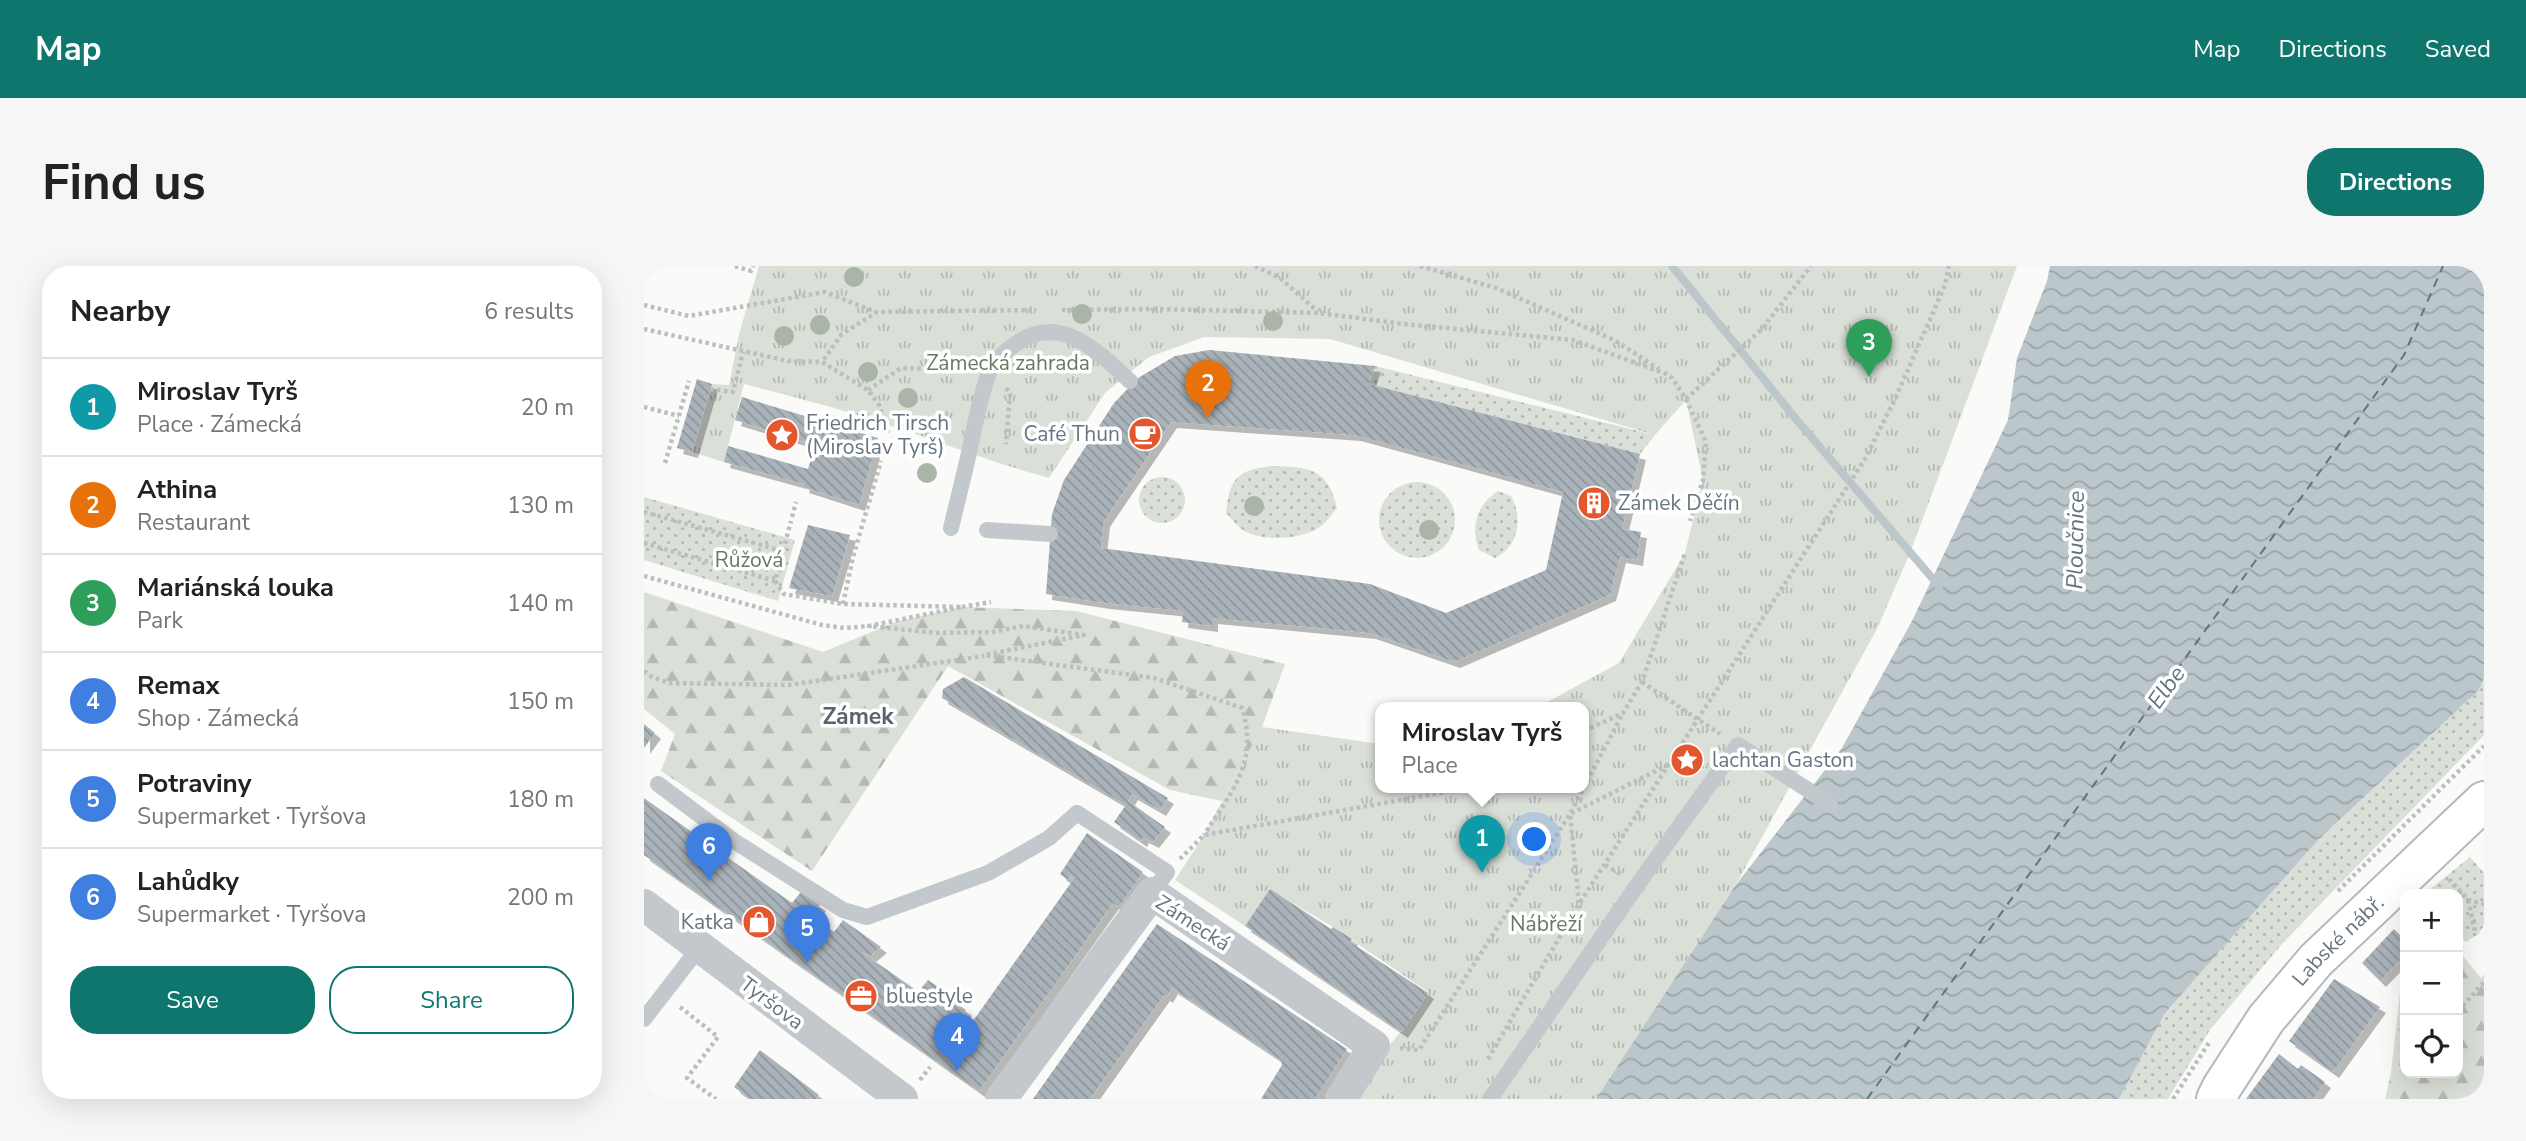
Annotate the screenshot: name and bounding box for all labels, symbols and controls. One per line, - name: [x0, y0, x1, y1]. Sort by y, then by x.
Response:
- text: Map: [35, 27, 102, 72]
- text: Map: [2193, 33, 2240, 65]
- text: Directions: [2278, 33, 2387, 65]
- text: Saved: [2425, 33, 2491, 65]
- button: Directions: [2307, 148, 2484, 216]
- text: Find us: [42, 149, 206, 216]
- text: Nearby: [70, 291, 170, 332]
- text: 6 results: [484, 296, 574, 327]
- pin: 3: [1846, 319, 1892, 377]
- park label: Zámecká zahrada: [926, 349, 1090, 377]
- pin: 2: [1185, 360, 1231, 418]
- text: Miroslav Tyrš: [137, 374, 298, 409]
- text: 1: [86, 392, 100, 423]
- text: 20 m: [521, 392, 574, 423]
- text: Place · Zámecká: [137, 409, 302, 440]
- place label: Friedrich Tirsch (Miroslav Tyrš): [806, 409, 949, 461]
- cafe icon: Café Thun: [1126, 415, 1164, 453]
- place icon: Friedrich Tirsch (Miroslav Tyrš): [763, 416, 801, 454]
- place label: Café Thun: [1024, 420, 1120, 448]
- text: Athina: [137, 472, 217, 507]
- building icon: Zámek Děčín: [1575, 484, 1613, 522]
- place label: Zámek Děčín: [1618, 489, 1740, 517]
- text: 2: [86, 490, 100, 521]
- text: 130 m: [507, 490, 574, 521]
- water label: Ploučnice: [2059, 490, 2092, 590]
- text: Restaurant: [137, 507, 250, 538]
- park label: Růžová: [715, 546, 783, 574]
- text: Mariánská louka: [137, 570, 334, 605]
- text: 3: [86, 588, 100, 619]
- text: 140 m: [507, 588, 574, 619]
- text: Park: [137, 605, 183, 636]
- water label: Elbe: [2140, 660, 2192, 715]
- text: Remax: [137, 668, 220, 703]
- text: 4: [86, 686, 100, 717]
- text: 150 m: [507, 686, 574, 717]
- district label: Zámek: [822, 701, 894, 732]
- popup: [1375, 702, 1589, 793]
- text: Shop · Zámecká: [137, 703, 299, 734]
- text: Miroslav Tyrš: [1402, 715, 1562, 750]
- place icon: lachtan Gaston: [1668, 741, 1706, 779]
- place label: lachtan Gaston: [1712, 746, 1854, 774]
- text: Place: [1402, 750, 1458, 781]
- text: Potraviny: [137, 766, 251, 801]
- text: 5: [86, 784, 100, 815]
- text: 180 m: [507, 784, 574, 815]
- text: Supermarket · Tyršova: [137, 801, 366, 832]
- pin: 1: [1459, 815, 1505, 873]
- your location: [1517, 822, 1551, 856]
- pin: 6: [686, 823, 732, 881]
- text: Lahůdky: [137, 864, 239, 899]
- text: 6: [86, 882, 100, 913]
- text: 200 m: [507, 882, 574, 913]
- street label: Zámecká: [1150, 888, 1236, 958]
- street label: Labské nábř.: [2286, 889, 2390, 992]
- map controls: [2400, 889, 2463, 1078]
- button: +: [2400, 889, 2463, 952]
- text: Supermarket · Tyršova: [137, 899, 366, 930]
- shop icon: Katka: [740, 903, 778, 941]
- pin: 5: [784, 905, 830, 963]
- place label: Katka: [681, 908, 734, 936]
- park label: Nábřeží: [1510, 910, 1583, 938]
- button: −: [2400, 952, 2463, 1015]
- button: Save: [70, 966, 315, 1034]
- button: Share: [329, 966, 574, 1034]
- street label: Tyršova: [734, 970, 810, 1036]
- office icon: bluestyle: [842, 977, 880, 1015]
- place label: bluestyle: [886, 982, 973, 1010]
- pin: 4: [934, 1013, 980, 1071]
- button: locate: [2400, 1015, 2463, 1078]

